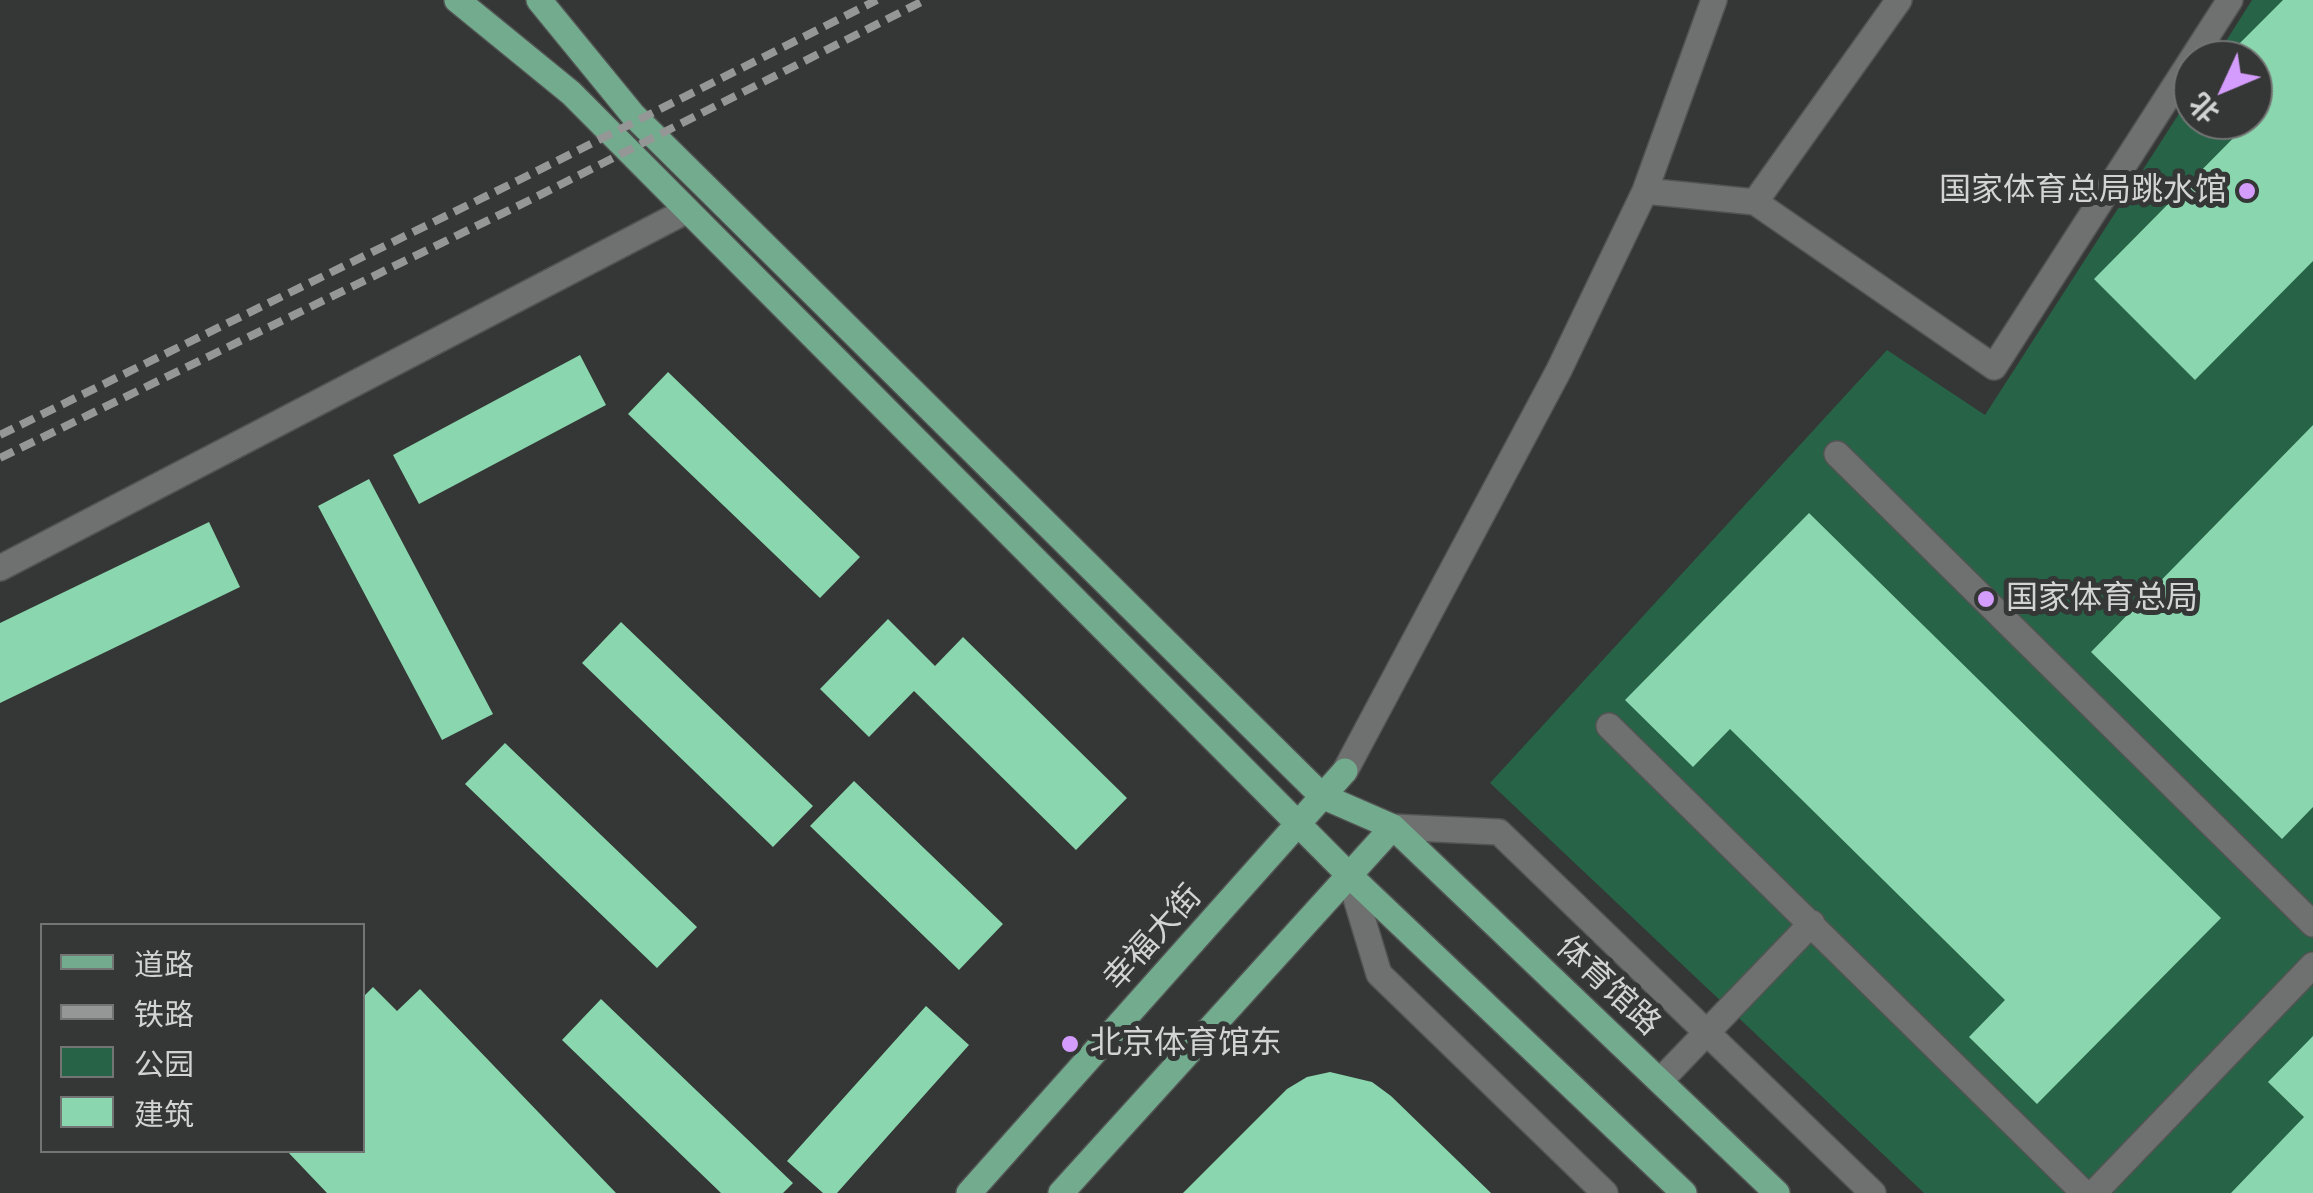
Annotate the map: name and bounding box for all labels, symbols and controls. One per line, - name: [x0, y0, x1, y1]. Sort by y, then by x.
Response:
- north arrow: [2173, 40, 2273, 140]
- text: 北: [2178, 85, 2228, 134]
- place label: 国家体育总局跳水馆: [1939, 172, 2227, 210]
- marker: 国家体育总局跳水馆: [2236, 180, 2258, 202]
- place label: 国家体育总局: [2006, 580, 2198, 618]
- marker: 国家体育总局: [1975, 588, 1997, 610]
- street label: 幸福大街: [1096, 878, 1210, 998]
- legend: [40, 923, 365, 1153]
- street label: 体育馆路: [1548, 928, 1668, 1044]
- text: 道路: [134, 940, 194, 984]
- text: 铁路: [134, 990, 194, 1034]
- place label: 北京体育馆东: [1090, 1025, 1282, 1063]
- marker: 北京体育馆东: [1059, 1033, 1081, 1055]
- text: 公园: [134, 1040, 194, 1084]
- text: 建筑: [134, 1090, 194, 1134]

